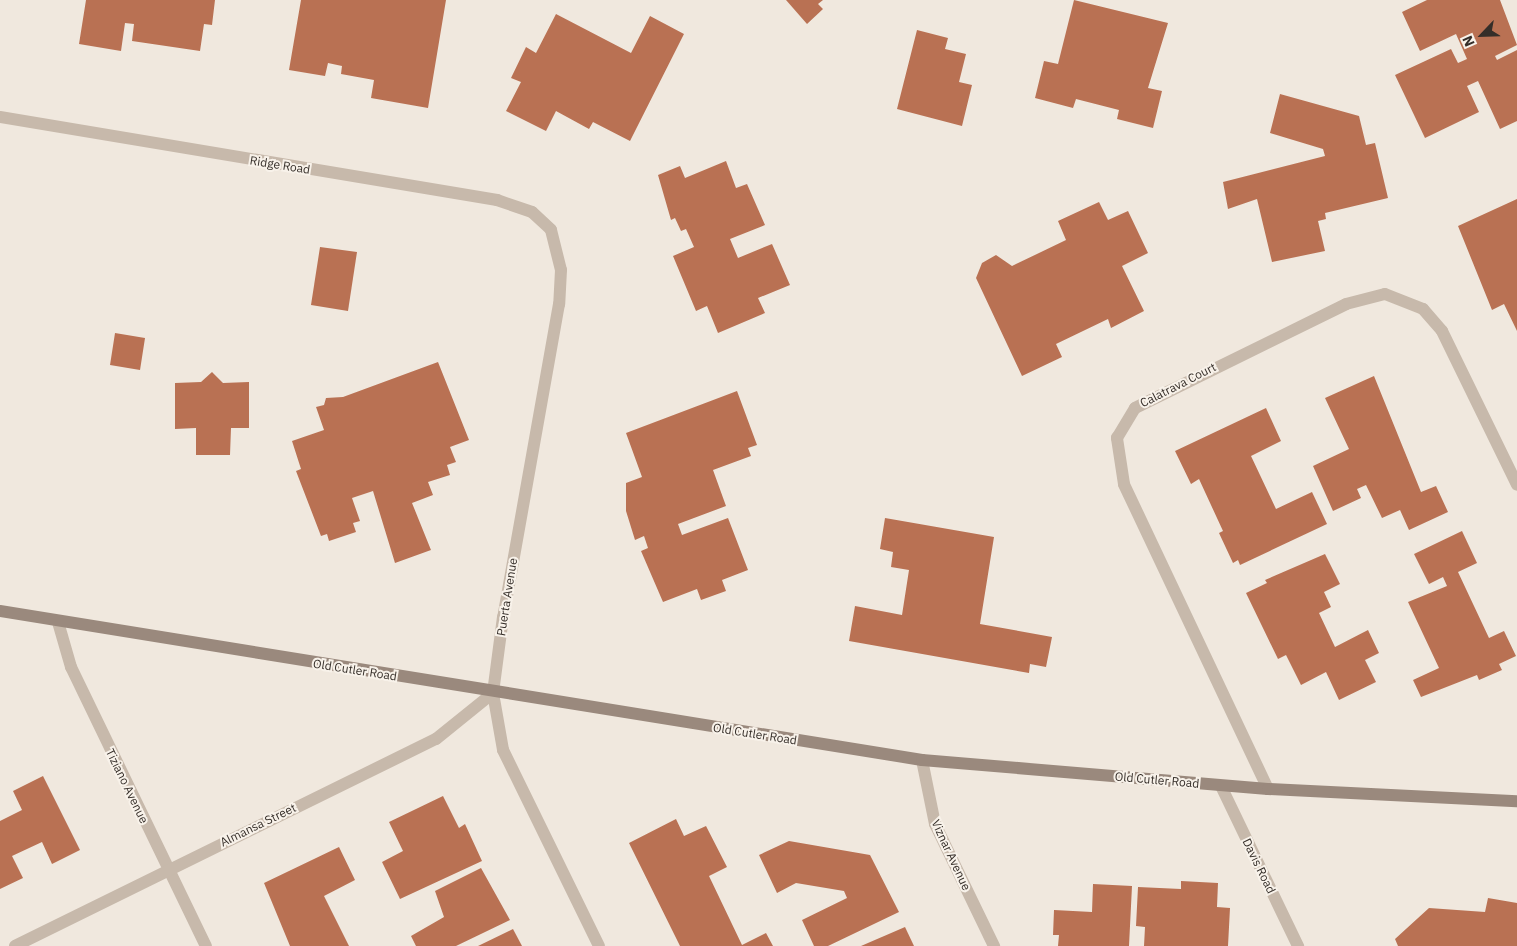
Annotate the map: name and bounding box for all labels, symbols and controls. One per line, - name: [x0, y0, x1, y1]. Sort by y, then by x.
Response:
- north arrow: [1457, 10, 1507, 60]
- text: N: [1458, 33, 1479, 49]
- street label: Ridge Road: [249, 153, 311, 177]
- street label: Calatrava Court: [1138, 360, 1218, 410]
- street label: Puerta Avenue: [494, 557, 520, 637]
- street label: Old Cutler Road: [312, 656, 398, 684]
- street label: Old Cutler Road: [712, 720, 798, 748]
- street label: Tiziano Avenue: [103, 746, 151, 826]
- street label: Old Cutler Road: [1114, 769, 1200, 791]
- street label: Almansa Street: [218, 800, 298, 850]
- street label: Viznar Avenue: [928, 817, 974, 893]
- street label: Davis Road: [1239, 836, 1279, 896]

